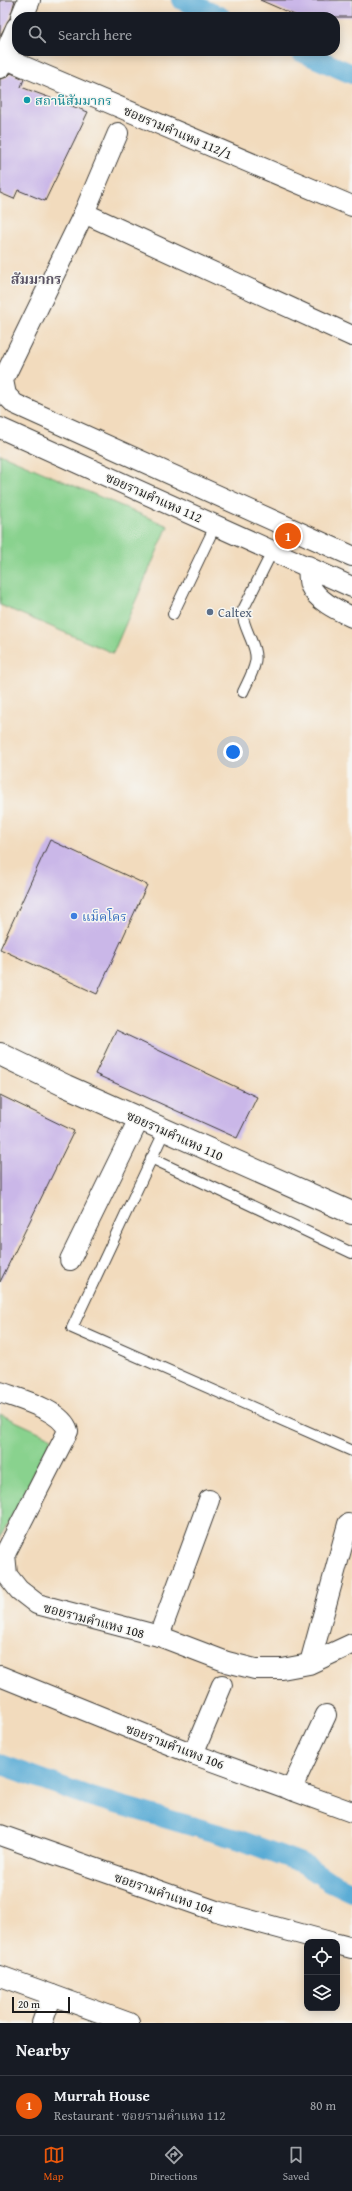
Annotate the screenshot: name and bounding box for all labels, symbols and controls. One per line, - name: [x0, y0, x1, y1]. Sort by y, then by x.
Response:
- search box: [12, 12, 340, 56]
- icon: search: [26, 23, 48, 45]
- text: Search here: [58, 24, 132, 45]
- place label: สถานีสัมมากร: [35, 91, 112, 110]
- marker: สถานีสัมมากร: [22, 95, 32, 105]
- street label: ซอยรามคำแหง 112/1: [121, 101, 235, 164]
- district label: สัมมากร: [11, 269, 61, 289]
- street label: ซอยรามคำแหง 112: [102, 468, 205, 527]
- pin: 1: [275, 521, 301, 551]
- place label: Caltex: [218, 603, 252, 622]
- marker: Caltex: [205, 607, 215, 617]
- your location: [223, 742, 243, 762]
- place label: แม็คโคร: [82, 907, 127, 926]
- marker: แม็คโคร: [69, 911, 79, 921]
- street label: ซอยรามคำแหง 110: [123, 1106, 226, 1165]
- street label: ซอยรามคำแหง 108: [41, 1598, 147, 1643]
- street label: ซอยรามคําแหง 106: [123, 1719, 227, 1774]
- street label: ซอยรามคําแหง 104: [112, 1868, 216, 1919]
- map controls: [304, 1939, 340, 2011]
- button: locate: [304, 1939, 340, 1975]
- button: layers: [304, 1975, 340, 2011]
- scale bar: [12, 1995, 70, 2014]
- text: 20 m: [18, 1996, 40, 2012]
- text: Nearby: [16, 2037, 70, 2062]
- text: Murrah House: [54, 2085, 150, 2106]
- text: 1: [26, 2096, 32, 2115]
- text: 80 m: [310, 2096, 336, 2115]
- text: Restaurant · ซอยรามคำแหง 112: [54, 2106, 226, 2125]
- tab: Map: [43, 2144, 65, 2184]
- tab: Directions: [150, 2144, 197, 2184]
- tab: Saved: [283, 2144, 309, 2184]

